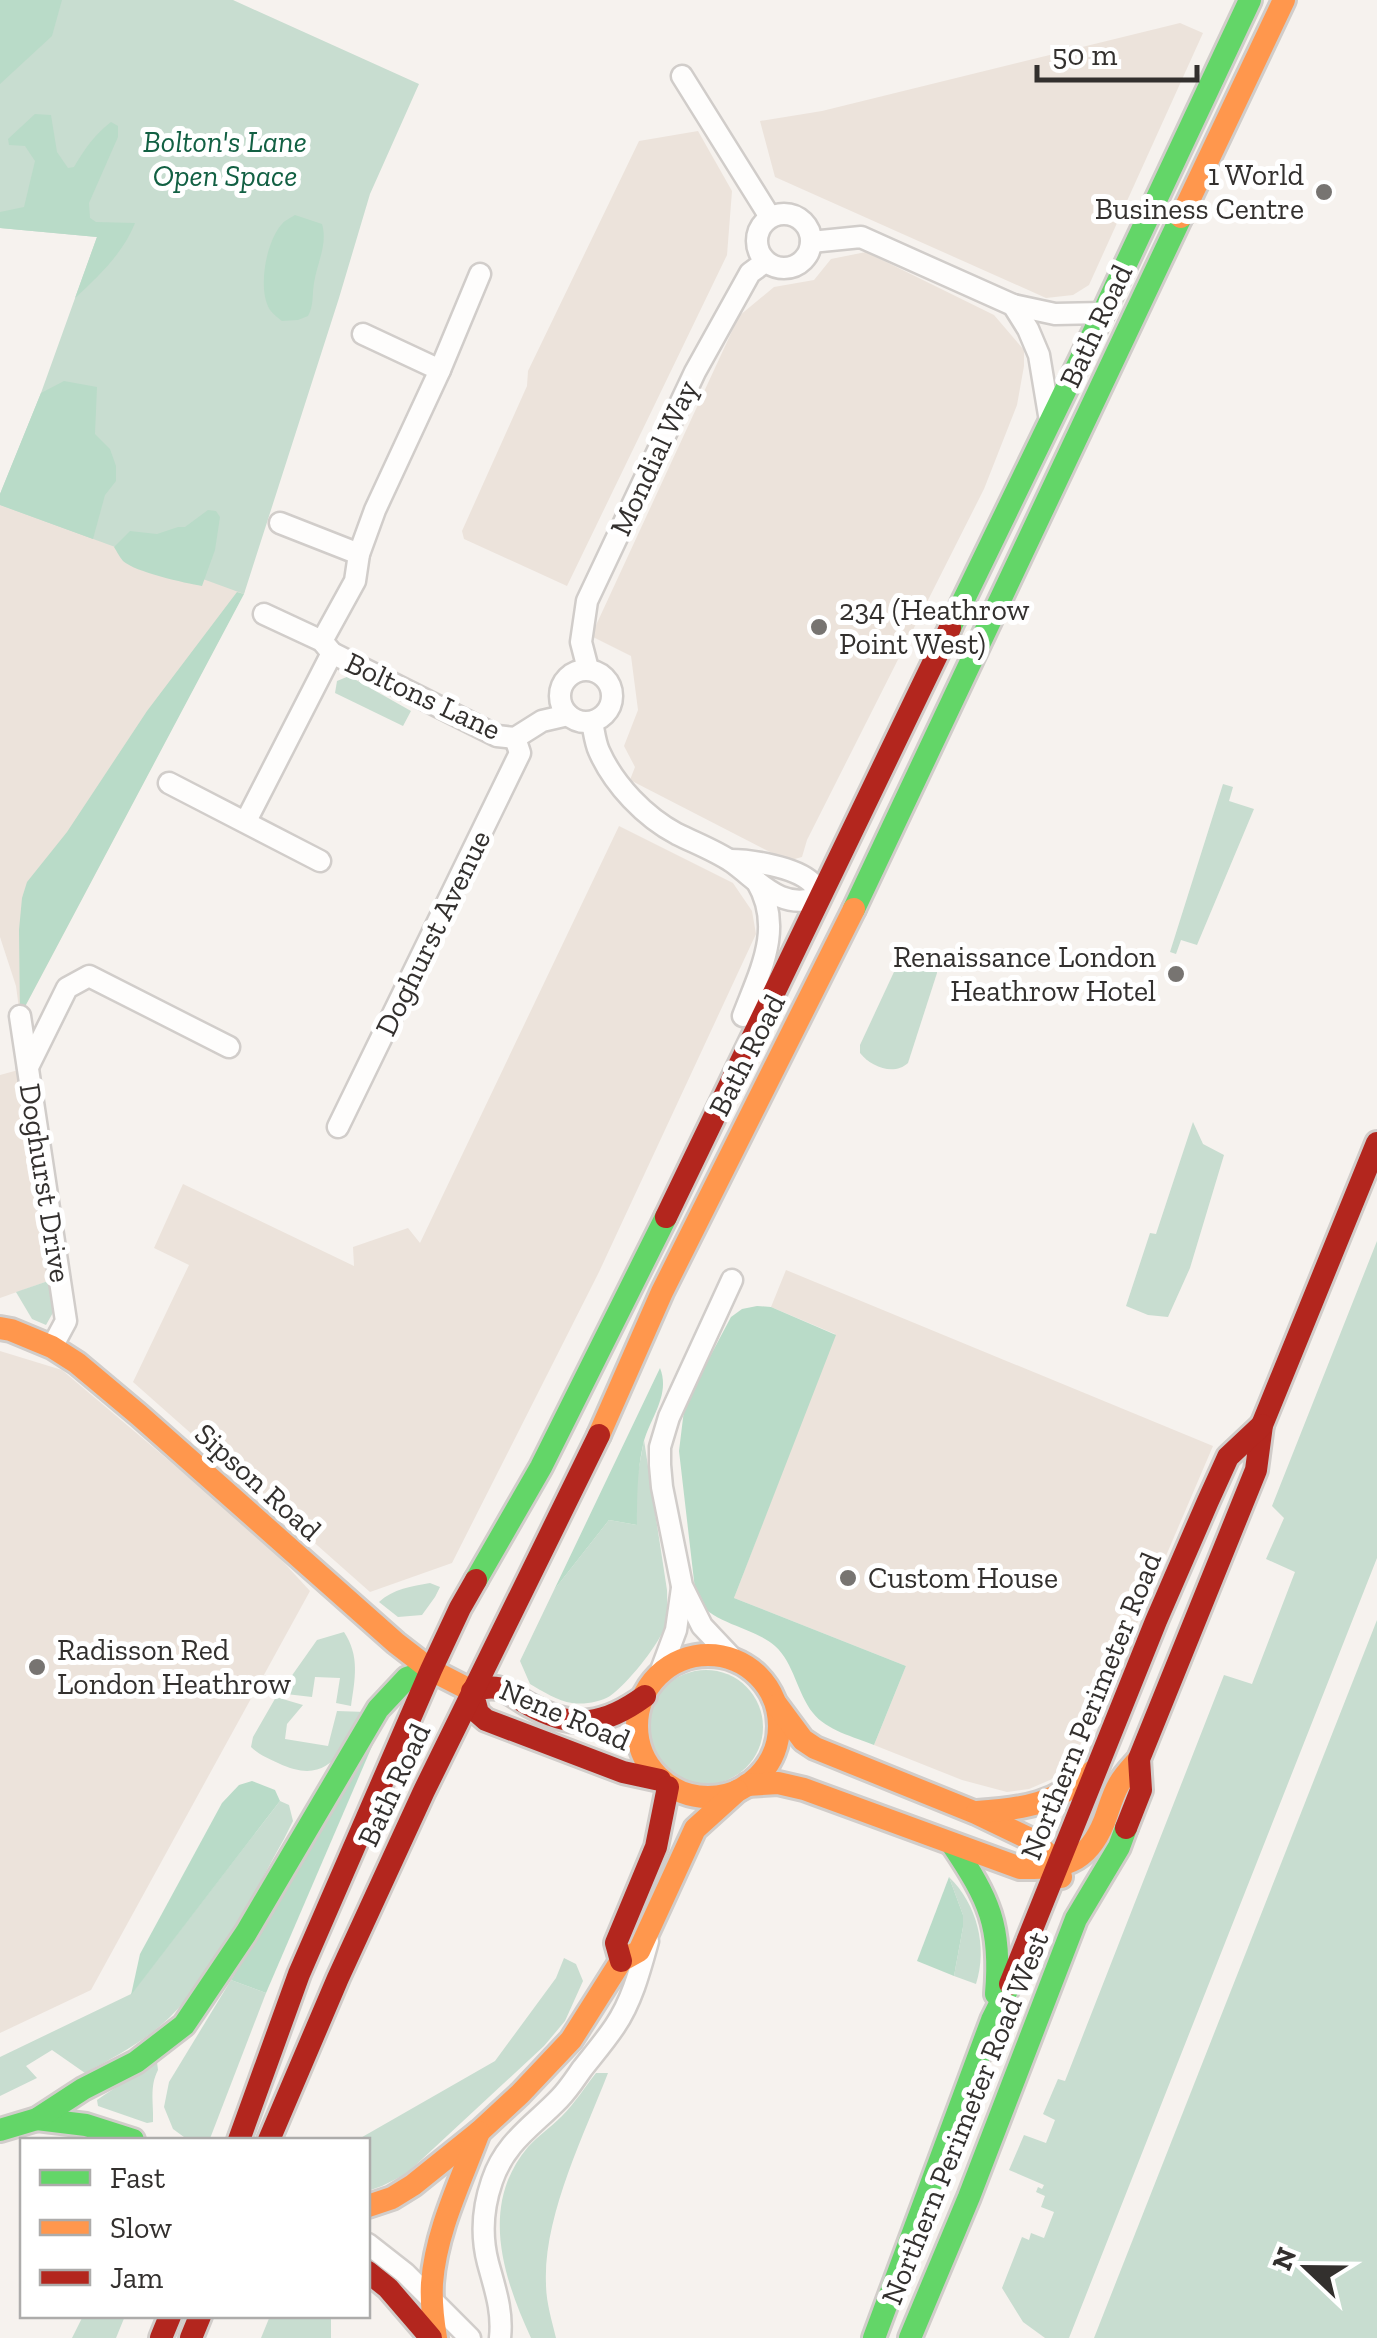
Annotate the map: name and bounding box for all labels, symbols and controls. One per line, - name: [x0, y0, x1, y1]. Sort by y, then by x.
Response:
- scale bar: [1037, 20, 1197, 82]
- text: 50 m: [1052, 37, 1117, 73]
- park label: Bolton's Lane Open Space: [143, 124, 307, 194]
- place label: 1 World Business Centre: [1095, 157, 1305, 227]
- marker: 1 World Business Centre: [1313, 181, 1335, 203]
- street label: Bath Road: [1052, 258, 1140, 393]
- street label: Mondial Way: [602, 374, 706, 541]
- place label: 234 (Heathrow Point West): [839, 592, 1029, 662]
- marker: 234 (Heathrow Point West): [808, 616, 830, 638]
- street label: Boltons Lane: [340, 644, 506, 748]
- street label: Doghurst Avenue: [368, 824, 498, 1042]
- place label: Renaissance London Heathrow Hotel: [893, 939, 1156, 1009]
- marker: Renaissance London Heathrow Hotel: [1165, 963, 1187, 985]
- street label: Bath Road: [701, 988, 793, 1122]
- street label: Doghurst Drive: [12, 1081, 78, 1285]
- street label: Sipson Road: [187, 1416, 329, 1549]
- street label: Northern Perimeter Road: [1013, 1547, 1169, 1865]
- place label: Custom House: [868, 1560, 1058, 1596]
- marker: Custom House: [837, 1567, 859, 1589]
- place label: Radisson Red London Heathrow: [57, 1632, 291, 1702]
- marker: Radisson Red London Heathrow: [26, 1656, 48, 1678]
- street label: Nene Road: [494, 1671, 636, 1759]
- street label: Bath Road: [350, 1717, 438, 1852]
- street label: Northern Perimeter Road West: [874, 1926, 1056, 2310]
- legend: [20, 2138, 370, 2318]
- text: Fast: [110, 2160, 165, 2196]
- text: Slow: [110, 2210, 172, 2246]
- north arrow: [1257, 2218, 1357, 2318]
- text: N: [1265, 2243, 1304, 2275]
- text: Jam: [110, 2260, 163, 2296]

